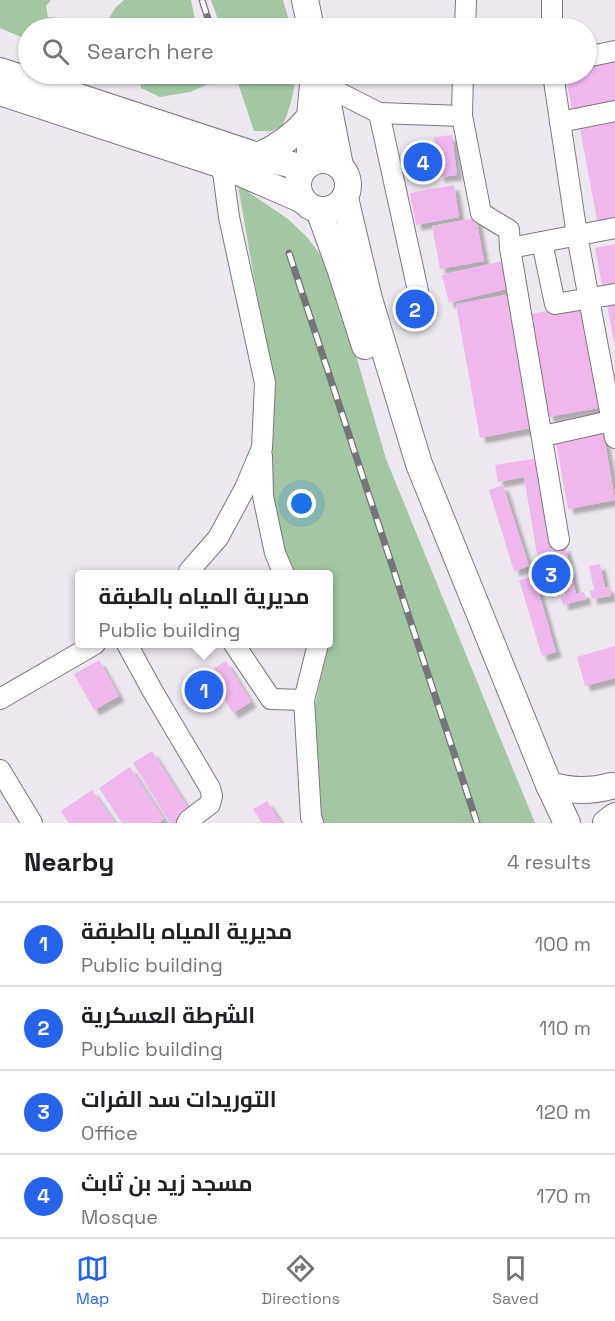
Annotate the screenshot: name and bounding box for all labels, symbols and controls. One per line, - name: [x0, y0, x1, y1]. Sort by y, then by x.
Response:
- search box: [18, 18, 597, 84]
- icon: search: [39, 35, 72, 68]
- text: Search here: [87, 37, 214, 65]
- pin: 4: [404, 140, 442, 184]
- pin: 2: [396, 286, 434, 332]
- your location: [287, 489, 316, 518]
- pin: 3: [532, 552, 570, 596]
- popup: [75, 570, 333, 648]
- text: مديرية المياه بالطبقة: [98, 582, 310, 610]
- text: Public building: [98, 617, 240, 643]
- pin: 1: [184, 668, 224, 712]
- text: Nearby: [24, 845, 114, 879]
- text: 4 results: [507, 849, 591, 875]
- text: مديرية المياه بالطبقة: [81, 917, 292, 945]
- text: 1: [39, 931, 48, 957]
- text: 100 m: [535, 931, 591, 957]
- text: Public building: [81, 952, 223, 978]
- text: الشرطة العسكرية: [81, 1001, 255, 1029]
- text: 2: [38, 1015, 49, 1041]
- text: 110 m: [539, 1015, 591, 1041]
- text: Public building: [81, 1036, 223, 1062]
- text: التوريدات سد الفرات: [81, 1085, 277, 1113]
- text: 3: [37, 1099, 50, 1125]
- text: 120 m: [535, 1099, 591, 1125]
- text: Office: [81, 1120, 138, 1146]
- text: مسجد زيد بن ثابث: [81, 1169, 252, 1197]
- text: 4: [37, 1183, 50, 1209]
- text: 170 m: [536, 1183, 591, 1209]
- text: Mosque: [81, 1204, 158, 1230]
- tab: Map: [76, 1252, 109, 1309]
- tab: Directions: [262, 1252, 340, 1309]
- tab: Saved: [492, 1252, 539, 1309]

